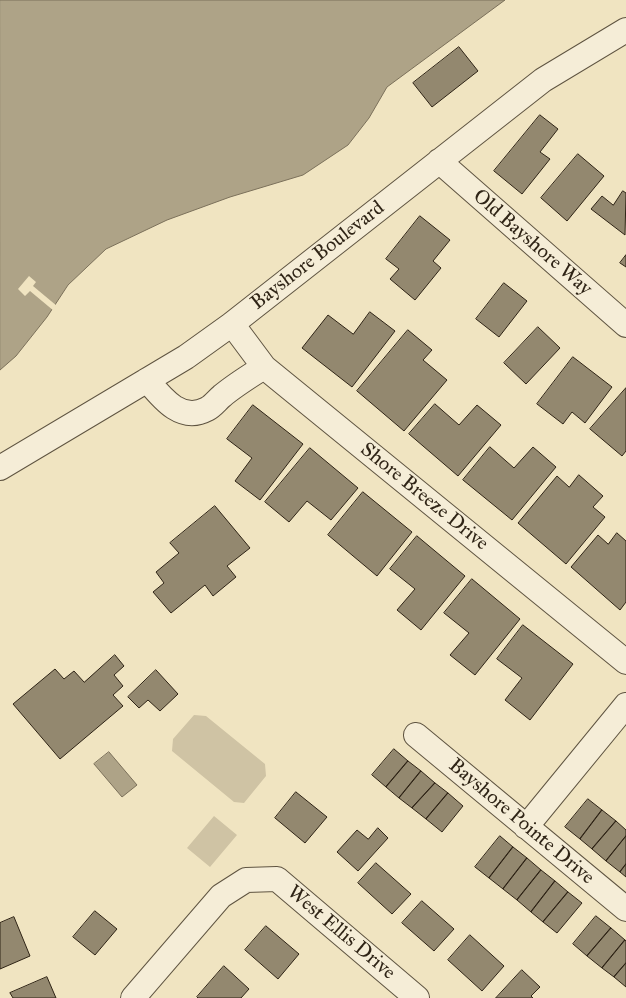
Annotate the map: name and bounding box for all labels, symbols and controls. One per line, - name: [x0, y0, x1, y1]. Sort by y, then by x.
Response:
- street label: Old Bayshore Way: [468, 185, 596, 301]
- street label: Bayshore Boulevard: [247, 197, 389, 315]
- street label: Shore Breeze Drive: [355, 438, 493, 556]
- street label: Bayshore Pointe Drive: [443, 754, 599, 890]
- street label: West Ellis Drive: [282, 881, 400, 985]

